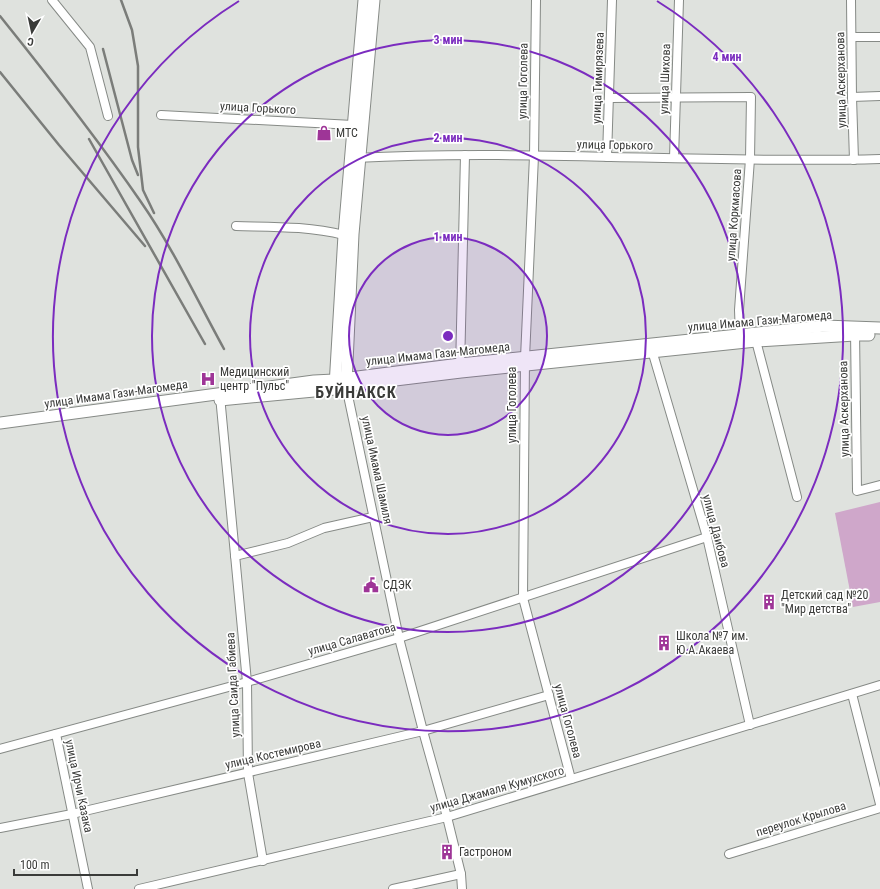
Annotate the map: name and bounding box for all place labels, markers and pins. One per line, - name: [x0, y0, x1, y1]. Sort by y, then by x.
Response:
- shop icon: МТС: [315, 124, 333, 142]
- place label: МТС: [336, 126, 358, 140]
- centre of rings: [441, 329, 455, 343]
- place label: Медицинский центр "Пульс": [220, 365, 289, 393]
- hospital icon: Медицинский центр "Пульс": [199, 370, 217, 388]
- public building icon: СДЭК: [362, 576, 380, 594]
- place label: СДЭК: [383, 578, 412, 592]
- place label: Детский сад №20 "Мир детства": [781, 588, 868, 616]
- building icon: Детский сад №20 "Мир детства": [760, 593, 778, 611]
- place label: Школа №7 им. Ю.А.Акаева: [676, 629, 748, 657]
- building icon: Школа №7 им. Ю.А.Акаева: [655, 634, 673, 652]
- building icon: Гастроном: [438, 843, 456, 861]
- place label: Гастроном: [459, 845, 512, 859]

